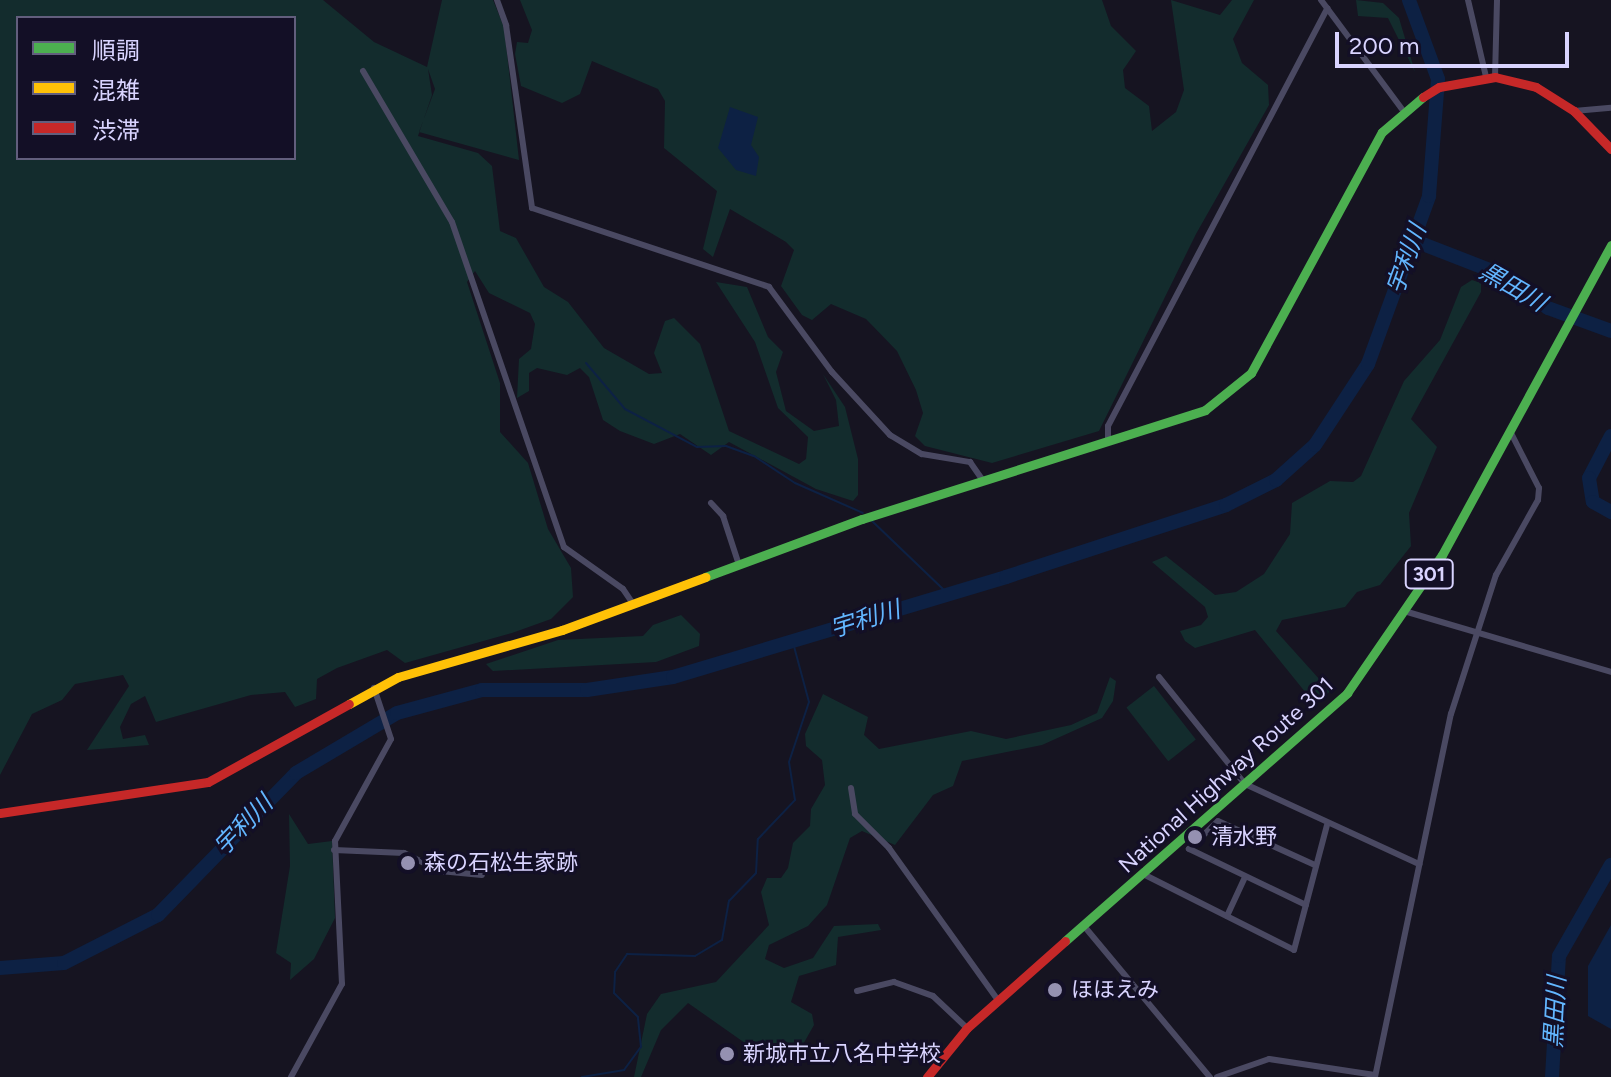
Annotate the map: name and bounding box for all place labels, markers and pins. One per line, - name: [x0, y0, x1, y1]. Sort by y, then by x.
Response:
- place label: 清水野: [1211, 824, 1277, 850]
- marker: 清水野: [1186, 828, 1204, 846]
- place label: 森の石松生家跡: [424, 850, 578, 876]
- marker: 森の石松生家跡: [399, 854, 417, 872]
- place label: ほほえみ: [1071, 977, 1159, 1003]
- marker: ほほえみ: [1046, 981, 1064, 999]
- place label: 新城市立八名中学校: [743, 1041, 941, 1067]
- marker: 新城市立八名中学校: [718, 1045, 736, 1063]

